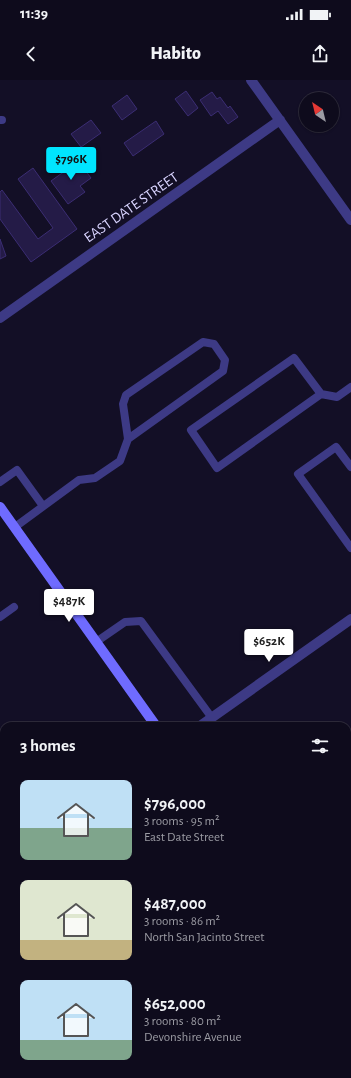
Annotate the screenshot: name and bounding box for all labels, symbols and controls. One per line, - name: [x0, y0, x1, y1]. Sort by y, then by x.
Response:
- text: 11:39: [20, 6, 48, 21]
- icon: back: [20, 43, 42, 65]
- icon: share: [309, 43, 331, 65]
- text: Habito: [150, 45, 201, 63]
- north arrow: [299, 92, 339, 132]
- map controls: [299, 92, 339, 132]
- pin: $796K: [43, 147, 99, 181]
- text: $796K: [55, 153, 87, 166]
- street label: EAST DATE STREET: [81, 169, 182, 245]
- pin: $487K: [41, 589, 97, 623]
- text: $487K: [53, 595, 85, 608]
- pin: $652K: [241, 629, 297, 663]
- text: $652K: [253, 635, 285, 648]
- icon: filters: [309, 735, 331, 757]
- text: 3 homes: [20, 737, 76, 754]
- text: $796,000: [144, 795, 206, 812]
- icon: home: [52, 796, 100, 844]
- text: 3 rooms · 95 m²: [144, 815, 219, 828]
- text: East Date Street: [144, 831, 224, 844]
- text: $487,000: [144, 895, 206, 912]
- icon: home: [52, 896, 100, 944]
- text: 3 rooms · 86 m²: [144, 915, 220, 928]
- text: North San Jacinto Street: [144, 931, 264, 944]
- text: $652,000: [144, 995, 206, 1012]
- icon: home: [52, 996, 100, 1044]
- text: 3 rooms · 80 m²: [144, 1015, 221, 1028]
- text: Devonshire Avenue: [144, 1031, 242, 1044]

